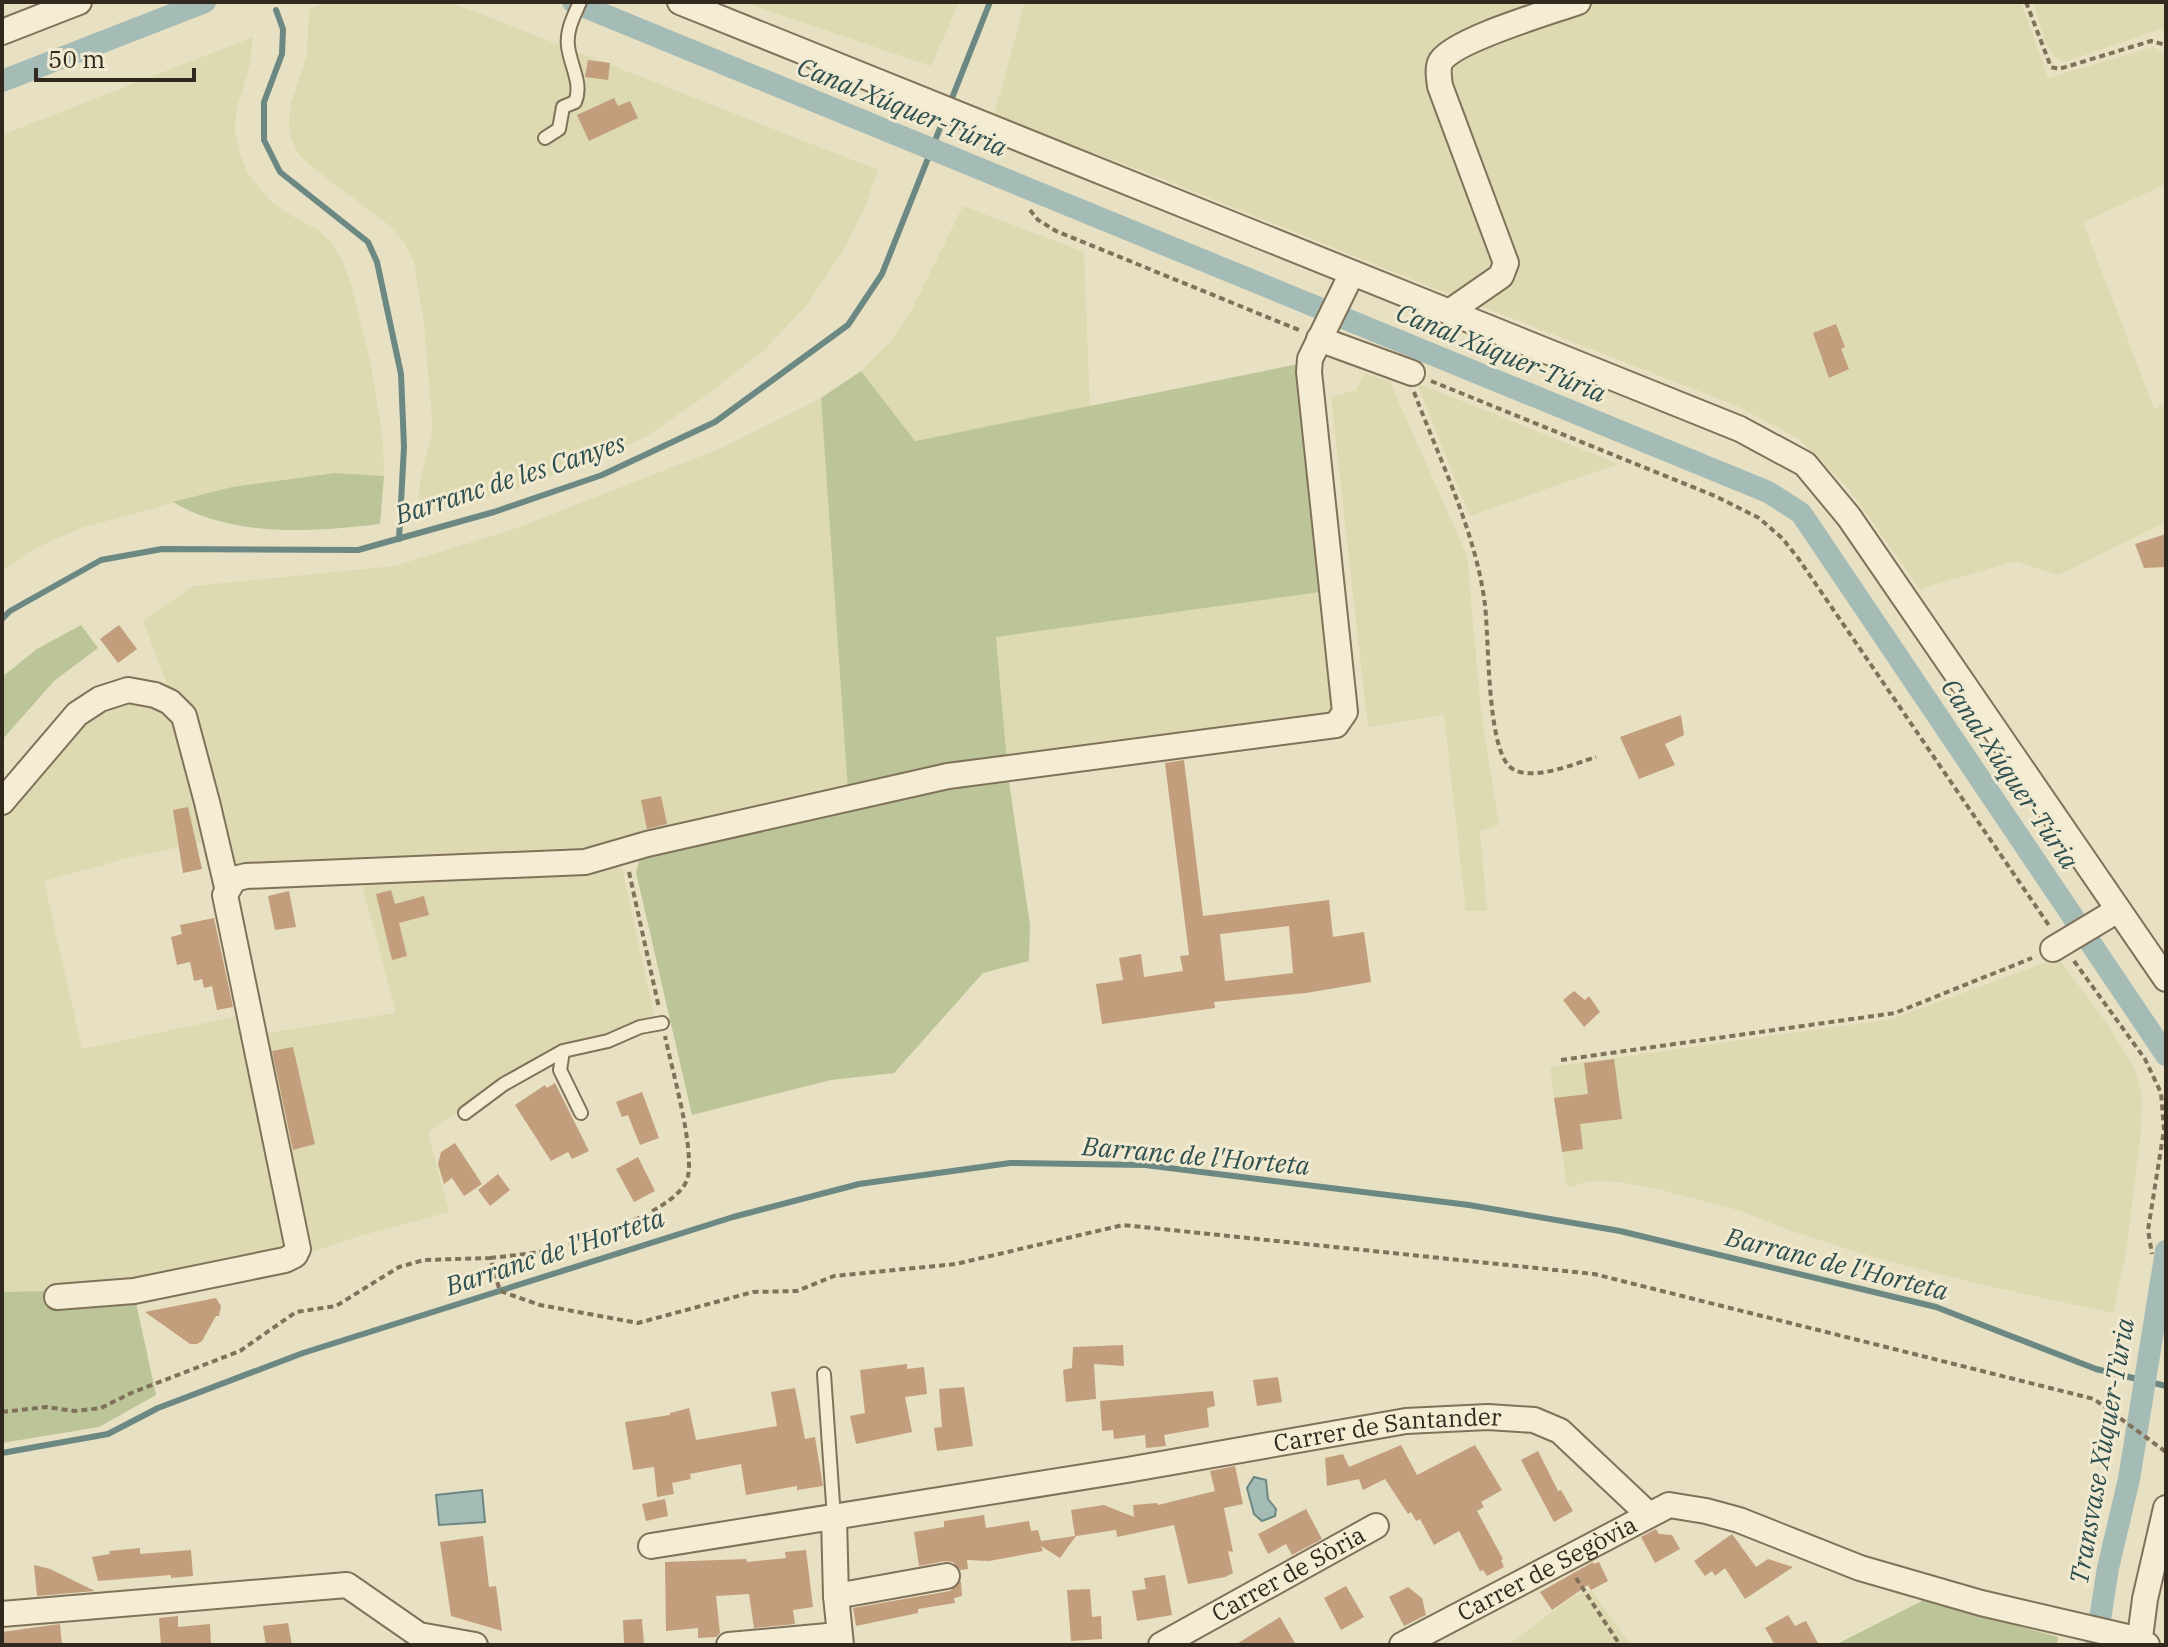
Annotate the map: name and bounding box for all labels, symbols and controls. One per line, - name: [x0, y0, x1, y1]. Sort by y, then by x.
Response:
- scale bar: [36, 32, 194, 82]
- text: 50 m: [48, 43, 105, 75]
- water label: Canal Xúquer-Túria: [793, 48, 1012, 164]
- water label: Canal Xúquer-Túria: [1392, 294, 1611, 410]
- water label: Barranc de les Canyes: [389, 425, 629, 532]
- water label: Canal Xúquer-Túria: [1934, 671, 2087, 875]
- water label: Barranc de l'Horteta: [1080, 1128, 1311, 1182]
- water label: Barranc de l'Horteta: [440, 1200, 668, 1303]
- water label: Barranc de l'Horteta: [1721, 1219, 1952, 1307]
- water label: Transvase Xùquer-Tùria: [2061, 1315, 2141, 1587]
- street label: Carrer de Santander: [1271, 1400, 1503, 1459]
- street label: Carrer de Segòvia: [1451, 1508, 1642, 1628]
- street label: Carrer de Sòria: [1206, 1518, 1371, 1629]

